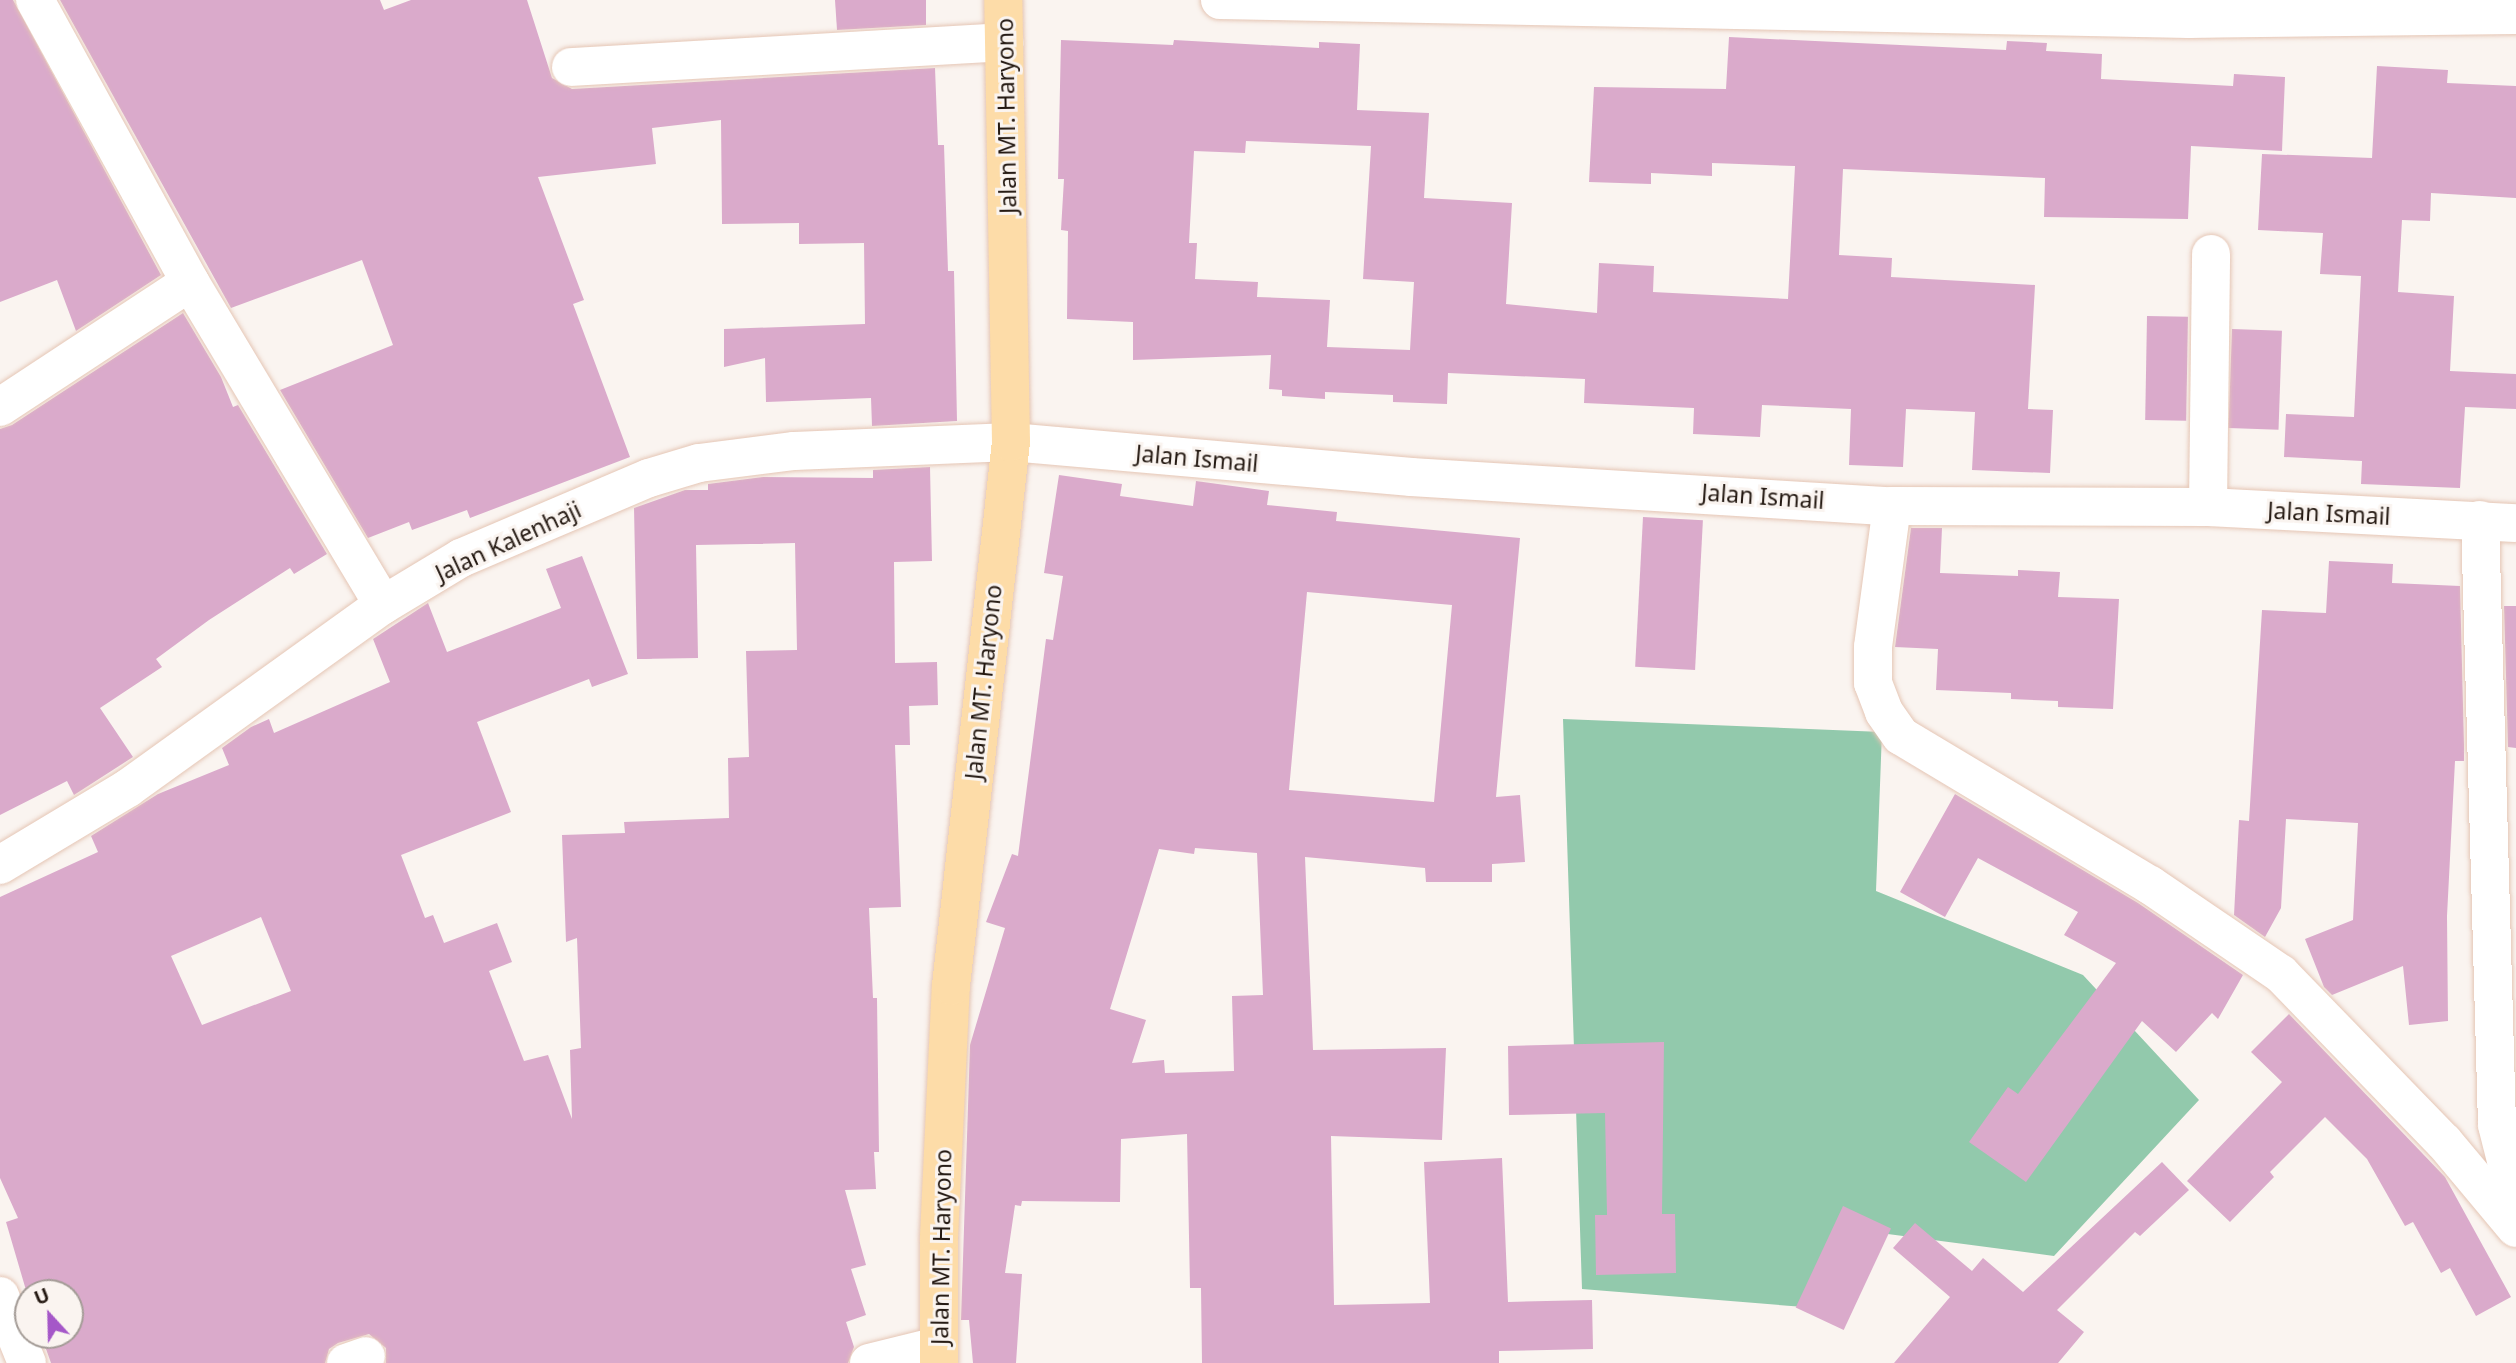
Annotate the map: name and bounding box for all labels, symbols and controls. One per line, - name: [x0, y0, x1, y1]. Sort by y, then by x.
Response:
- street label: Jalan MT. Haryono: [990, 18, 1022, 214]
- street label: Jalan Ismail: [1134, 439, 1260, 477]
- street label: Jalan Ismail: [1701, 478, 1825, 514]
- street label: Jalan Kalenhaji: [431, 495, 585, 587]
- street label: Jalan Ismail: [2267, 496, 2391, 530]
- street label: Jalan MT. Haryono: [959, 583, 1007, 781]
- street label: Jalan MT. Haryono: [925, 1149, 957, 1345]
- north arrow: [14, 1279, 84, 1349]
- text: U: [30, 1282, 53, 1311]

